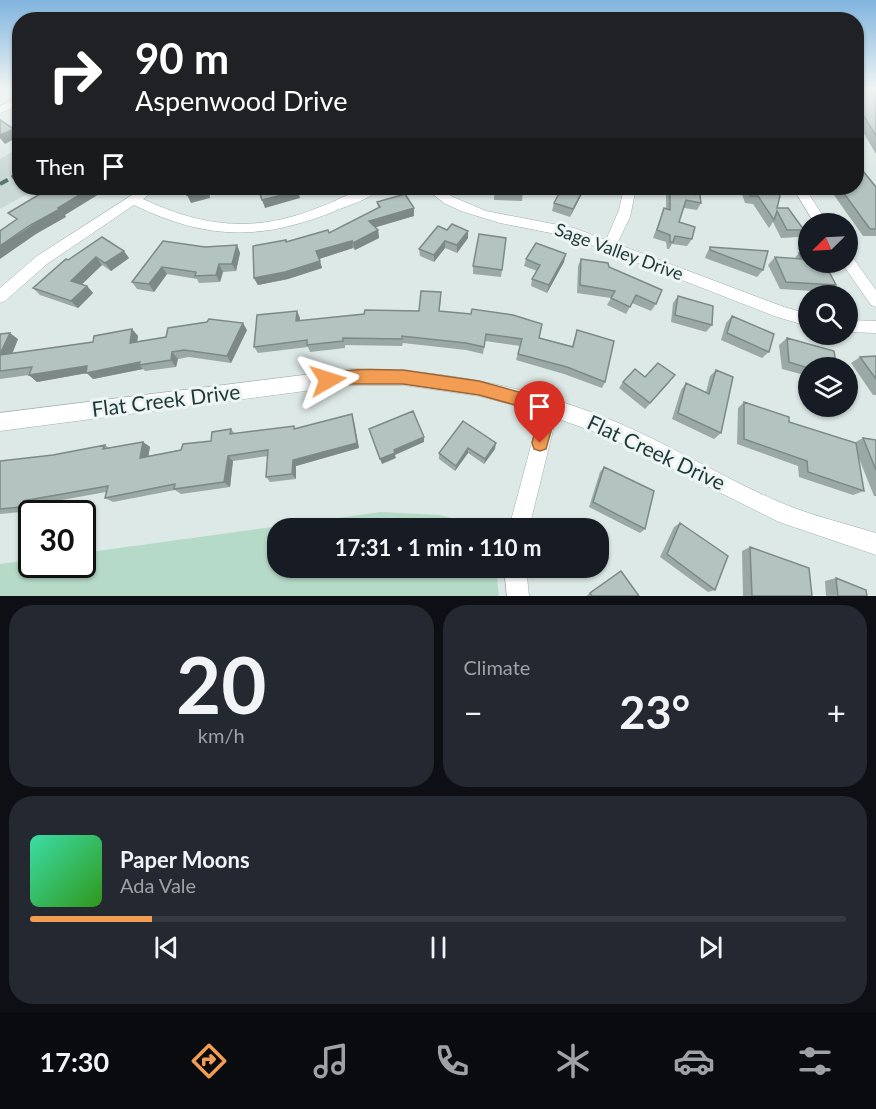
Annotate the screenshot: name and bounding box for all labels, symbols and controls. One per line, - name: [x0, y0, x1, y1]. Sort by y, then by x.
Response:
- text: 90 m: [135, 33, 229, 83]
- icon: right: [36, 36, 114, 114]
- text: Aspenwood Drive: [135, 84, 347, 117]
- icon: arrive: [97, 150, 130, 183]
- text: Then: [36, 153, 85, 180]
- north arrow: [798, 213, 858, 273]
- map controls: [798, 213, 858, 417]
- street label: Sage Valley Drive: [552, 218, 687, 285]
- button: search: [798, 285, 858, 345]
- position arrow: [296, 348, 360, 412]
- button: layers: [798, 357, 858, 417]
- street label: Flat Creek Drive: [90, 378, 241, 421]
- pin: [514, 381, 565, 443]
- icon: arrive: [523, 390, 556, 423]
- street label: Flat Creek Drive: [584, 409, 730, 495]
- speed limit sign: 30: [18, 500, 96, 578]
- text: 17:31 · 1 min · 110 m: [335, 534, 541, 561]
- text: 20: [176, 637, 266, 731]
- text: Climate: [464, 655, 530, 679]
- text: 23°: [619, 685, 690, 739]
- text: −: [464, 692, 483, 732]
- text: +: [827, 692, 846, 732]
- text: km/h: [198, 723, 245, 747]
- text: Paper Moons: [120, 846, 250, 873]
- text: Ada Vale: [120, 873, 196, 897]
- icon: previous: [150, 931, 183, 964]
- icon: pause: [422, 931, 455, 964]
- icon: next: [694, 931, 727, 964]
- icon: directions: [188, 1040, 230, 1082]
- icon: music: [310, 1040, 352, 1082]
- icon: phone: [431, 1040, 473, 1082]
- icon: climate: [552, 1040, 594, 1082]
- icon: car: [673, 1040, 715, 1082]
- icon: filters: [794, 1040, 836, 1082]
- text: 17:30: [40, 1045, 109, 1078]

